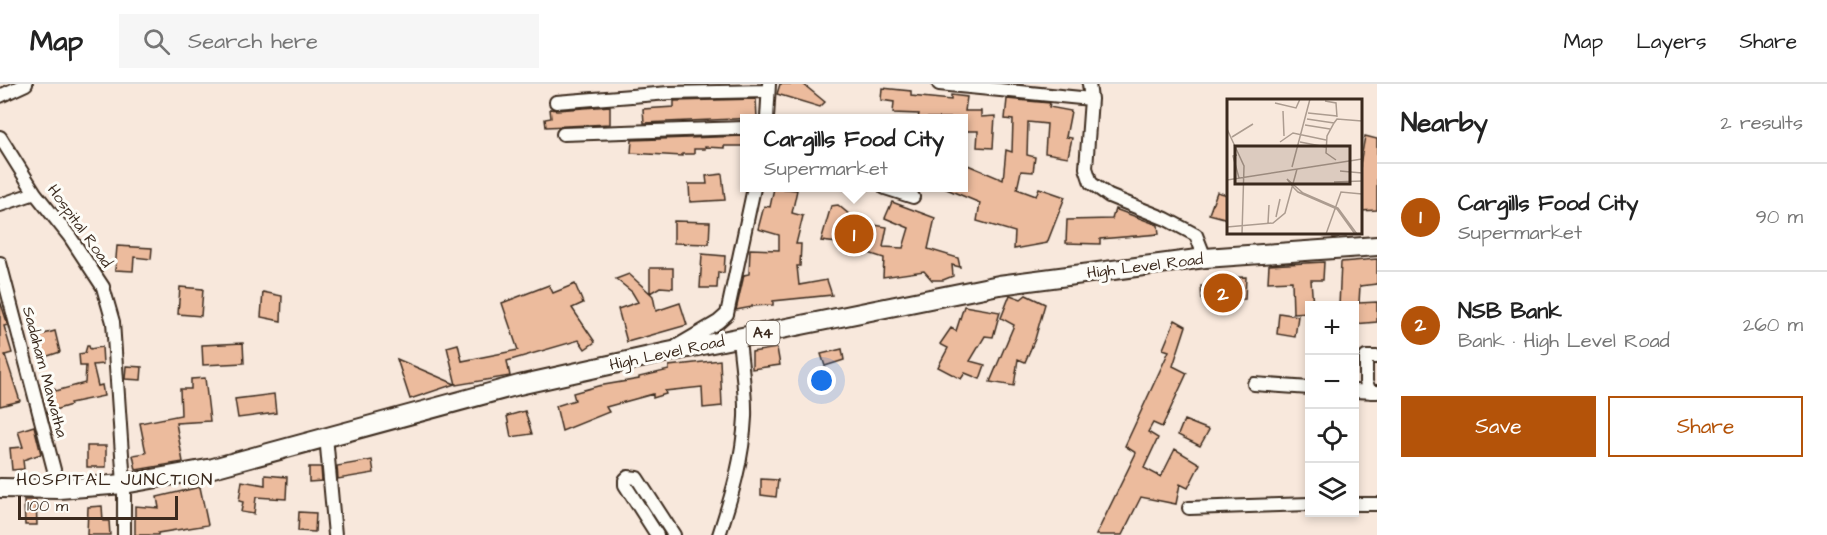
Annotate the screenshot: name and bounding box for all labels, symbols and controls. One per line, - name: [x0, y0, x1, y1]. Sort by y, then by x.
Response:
- search box: [119, 14, 539, 68]
- text: Map: [30, 22, 83, 61]
- icon: search: [140, 25, 173, 58]
- text: Search here: [188, 26, 318, 57]
- text: Map: [1563, 27, 1603, 56]
- text: Layers: [1636, 27, 1706, 56]
- text: Share: [1739, 27, 1797, 56]
- inset map: [1227, 99, 1362, 234]
- text: Nearby: [1401, 105, 1488, 141]
- text: 2 results: [1720, 109, 1803, 137]
- popup: [740, 114, 968, 192]
- text: Cargills Food City: [764, 124, 944, 155]
- text: Supermarket: [764, 155, 888, 183]
- street label: Hospital Road: [42, 180, 118, 272]
- text: Cargills Food City: [1458, 188, 1638, 219]
- text: 1: [1419, 203, 1422, 231]
- text: 90 m: [1755, 203, 1803, 231]
- pin: 1: [834, 212, 874, 256]
- text: Supermarket: [1458, 219, 1582, 247]
- street label: High Level Road: [1086, 248, 1205, 285]
- pin: 2: [1204, 270, 1242, 316]
- text: NSB Bank: [1458, 296, 1562, 327]
- map controls: [1305, 301, 1359, 517]
- button: +: [1305, 301, 1359, 355]
- street label: Sadaham Mawatha: [17, 304, 73, 440]
- text: 2: [1415, 311, 1426, 339]
- text: 260 m: [1743, 311, 1803, 339]
- road number: A4: [746, 321, 780, 345]
- text: Bank · High Level Road: [1458, 327, 1670, 355]
- street label: High Level Road: [607, 330, 727, 377]
- button: −: [1305, 355, 1359, 409]
- your location: [807, 366, 836, 395]
- button: Save: [1401, 396, 1596, 457]
- button: Share: [1608, 396, 1803, 457]
- button: locate: [1305, 409, 1359, 463]
- button: layers: [1305, 463, 1359, 517]
- district label: HOSPITAL JUNCTION: [16, 467, 214, 492]
- scale bar: [18, 493, 178, 520]
- text: 100 m: [27, 495, 68, 517]

